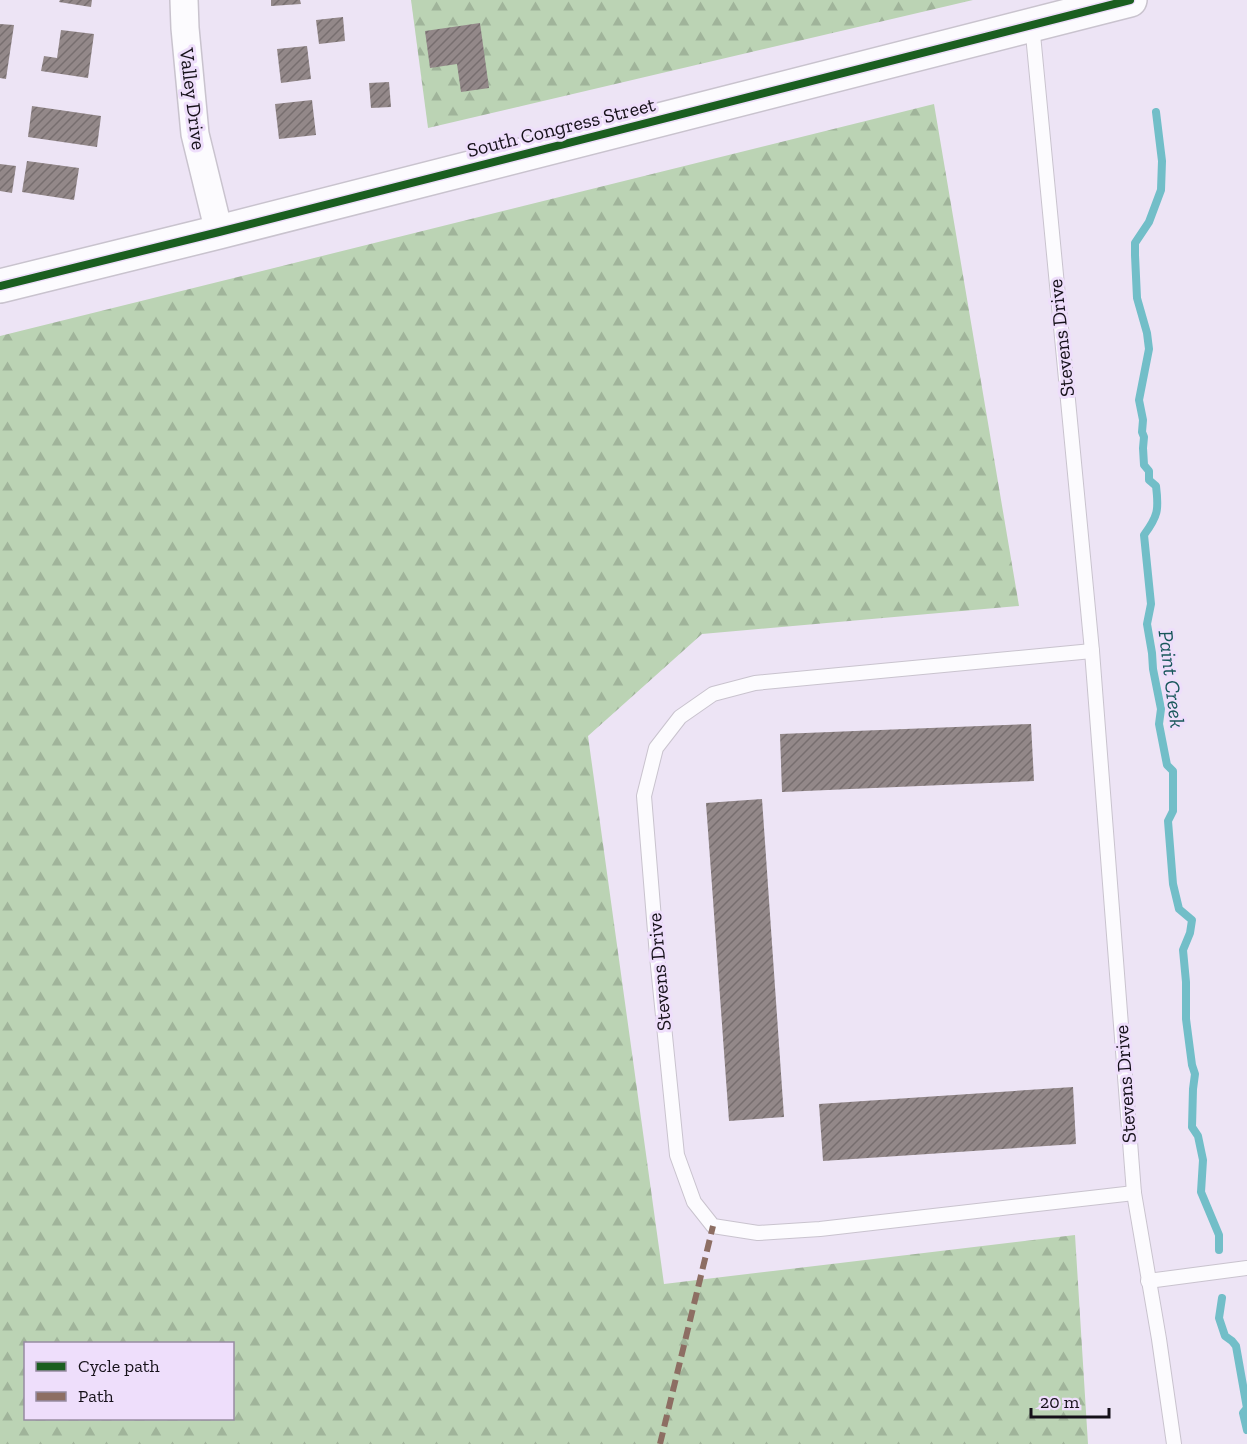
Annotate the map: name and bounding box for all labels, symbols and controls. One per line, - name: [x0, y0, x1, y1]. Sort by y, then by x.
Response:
- street label: Valley Drive: [175, 46, 211, 151]
- street label: South Congress Street: [464, 92, 658, 162]
- street label: Stevens Drive: [1043, 278, 1079, 398]
- water label: Paint Creek: [1154, 629, 1190, 729]
- street label: Stevens Drive: [642, 912, 676, 1032]
- street label: Stevens Drive: [1109, 1024, 1141, 1144]
- legend: [24, 1342, 234, 1420]
- text: Cycle path: [78, 1355, 160, 1377]
- scale bar: [1031, 1381, 1109, 1419]
- text: Path: [78, 1385, 114, 1407]
- text: 20 m: [1040, 1391, 1080, 1413]

